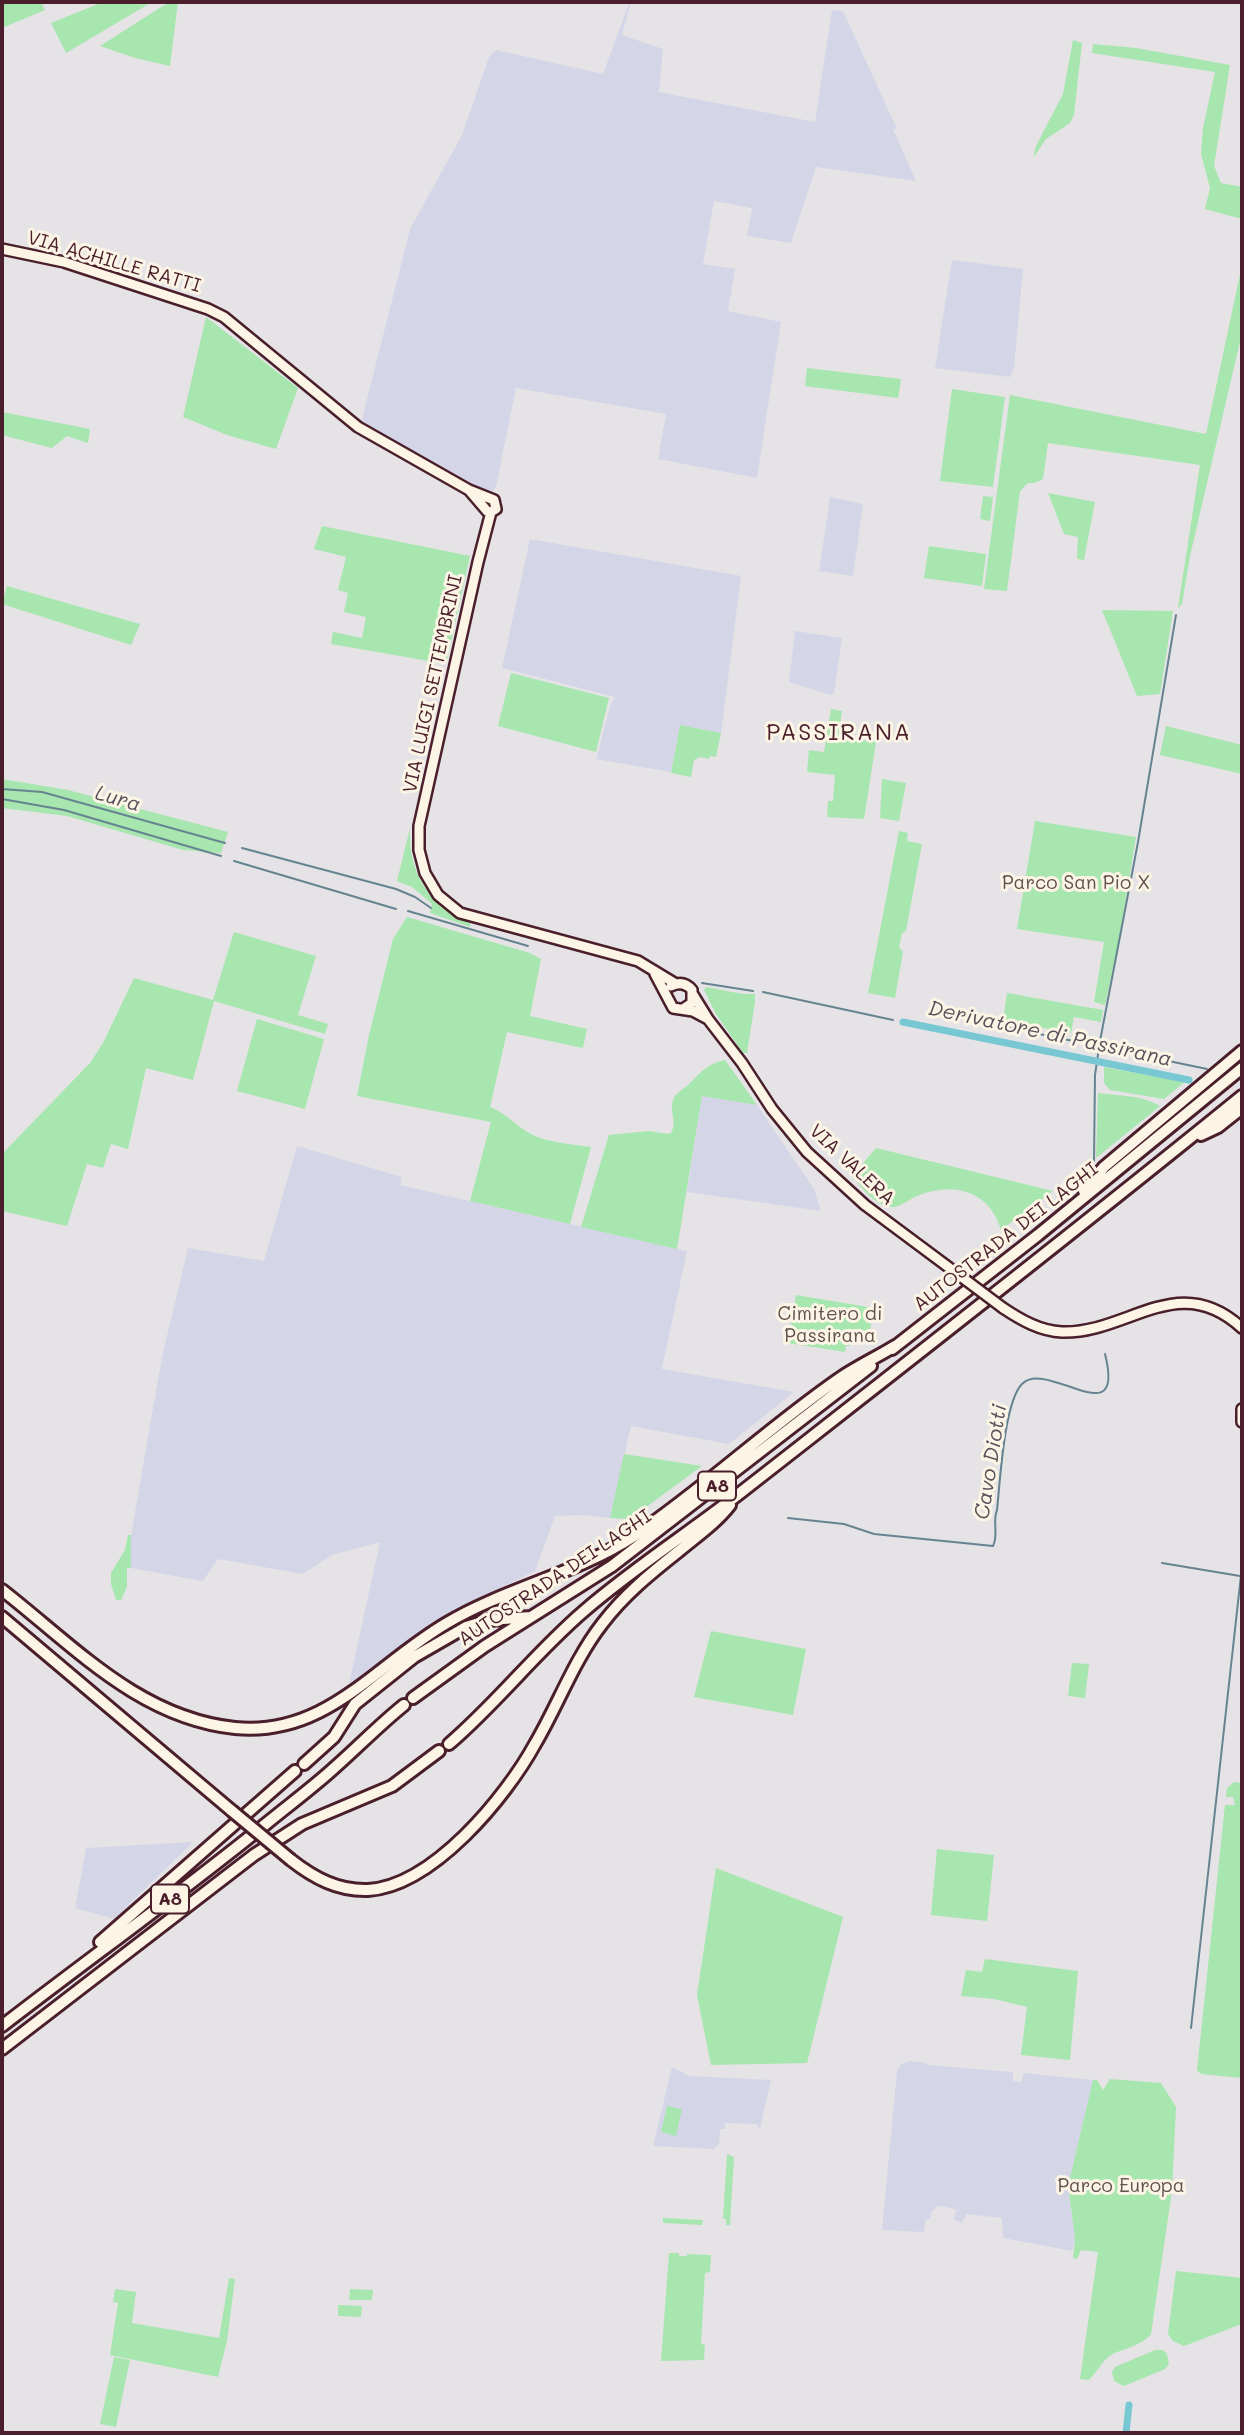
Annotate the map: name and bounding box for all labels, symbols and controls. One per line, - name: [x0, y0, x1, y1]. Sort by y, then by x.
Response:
- street label: VIA ACHILLE RATTI: [25, 226, 203, 298]
- street label: VIA LUIGI SETTEMBRINI: [399, 573, 467, 795]
- district label: PASSIRANA: [767, 719, 911, 747]
- water label: Lura: [92, 781, 144, 817]
- park label: Parco San Pio X: [1002, 872, 1150, 894]
- water label: Derivatore di Passirana: [926, 996, 1174, 1072]
- street label: VIA VALERA: [805, 1120, 899, 1210]
- street label: AUTOSTRADA DEI LAGHI: [909, 1158, 1103, 1316]
- park label: Cimitero di Passirana: [777, 1303, 883, 1347]
- water label: Cavo Diotti: [969, 1402, 1013, 1522]
- road number: A8: [698, 1471, 736, 1500]
- street label: AUTOSTRADA DEI LAGHI: [454, 1505, 656, 1651]
- road number: A8: [151, 1884, 189, 1913]
- park label: Parco Europa: [1057, 2175, 1185, 2197]

